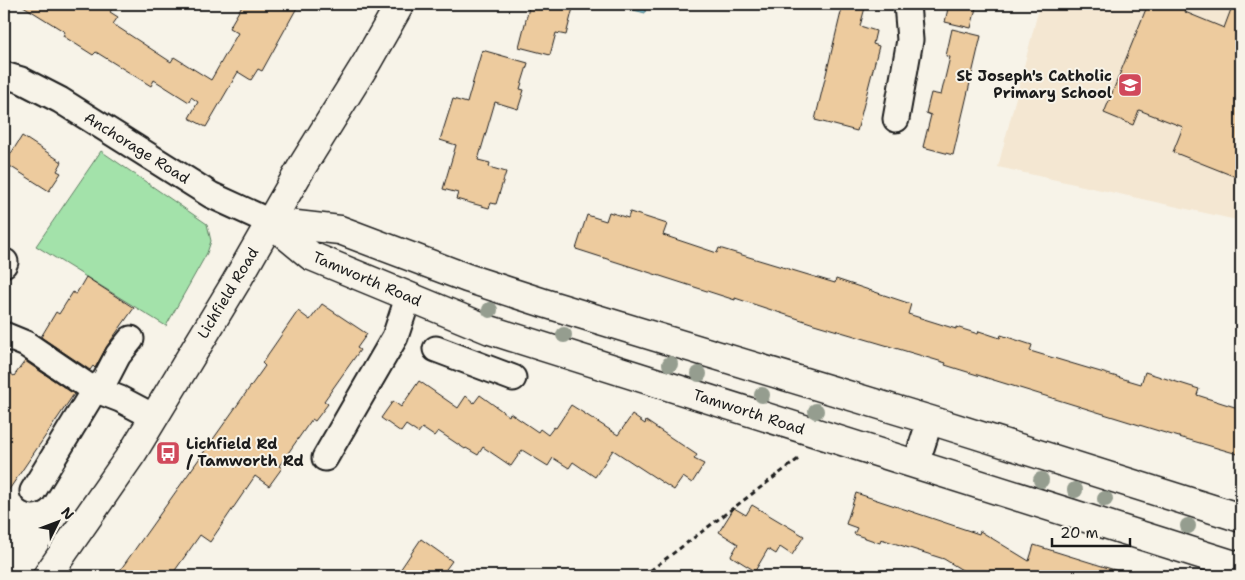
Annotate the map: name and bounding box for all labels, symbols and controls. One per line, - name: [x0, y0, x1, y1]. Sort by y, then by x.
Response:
- place label: St Joseph's Catholic Primary School: [957, 66, 1112, 103]
- school or university icon: St Joseph's Catholic Primary School: [1117, 72, 1143, 98]
- street label: Anchorage Road: [80, 107, 194, 189]
- street label: Lichfield Road: [193, 243, 263, 342]
- street label: Tamworth Road: [310, 247, 425, 311]
- street label: Tamworth Road: [691, 385, 808, 440]
- place label: Lichfield Rd / Tamworth Rd: [186, 434, 304, 471]
- bus stop icon: Lichfield Rd / Tamworth Rd: [155, 440, 181, 466]
- north arrow: [32, 498, 82, 548]
- text: N: [57, 503, 78, 523]
- scale bar: [1052, 515, 1130, 547]
- text: 20 m: [1060, 523, 1099, 543]

